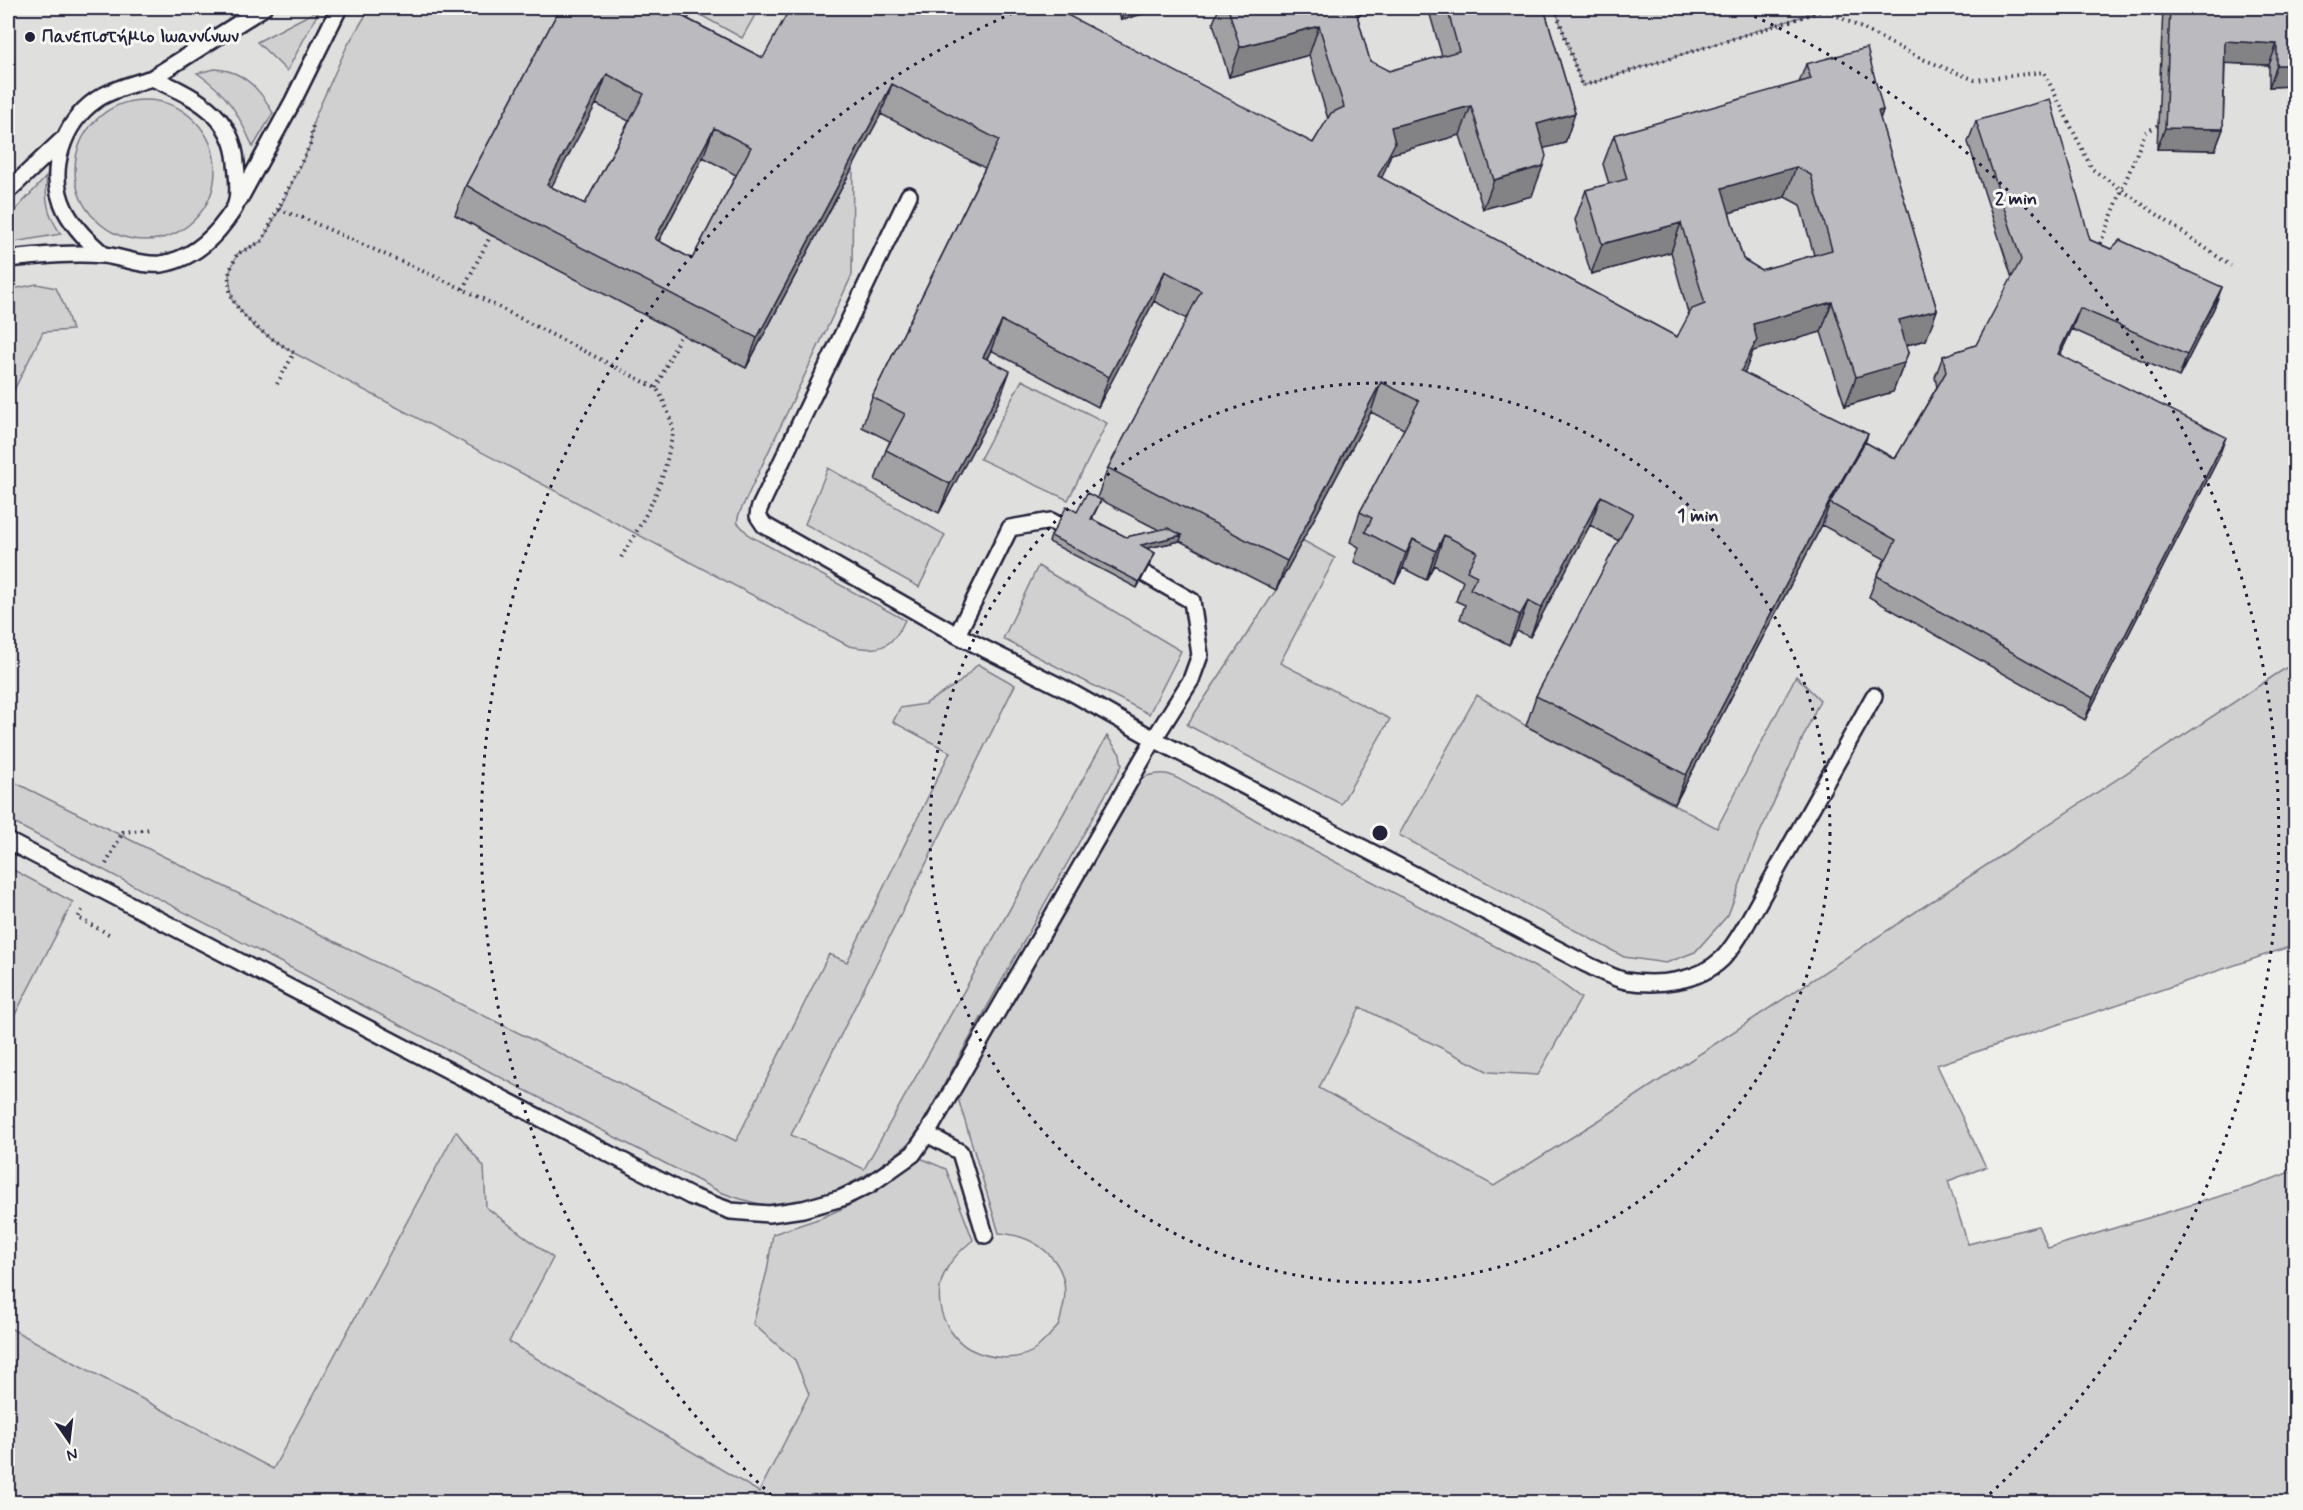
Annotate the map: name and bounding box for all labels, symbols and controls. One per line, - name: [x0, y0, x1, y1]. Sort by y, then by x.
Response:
- place label: Πανεπιστήμιο Ιωαννίνων: [42, 25, 239, 49]
- marker: Πανεπιστήμιο Ιωαννίνων: [23, 30, 37, 44]
- text: 2 min: [1995, 187, 2037, 211]
- text: 1 min: [1677, 504, 1719, 528]
- centre of rings: [1370, 823, 1390, 843]
- north arrow: [39, 1411, 99, 1471]
- text: N: [65, 1443, 80, 1466]

